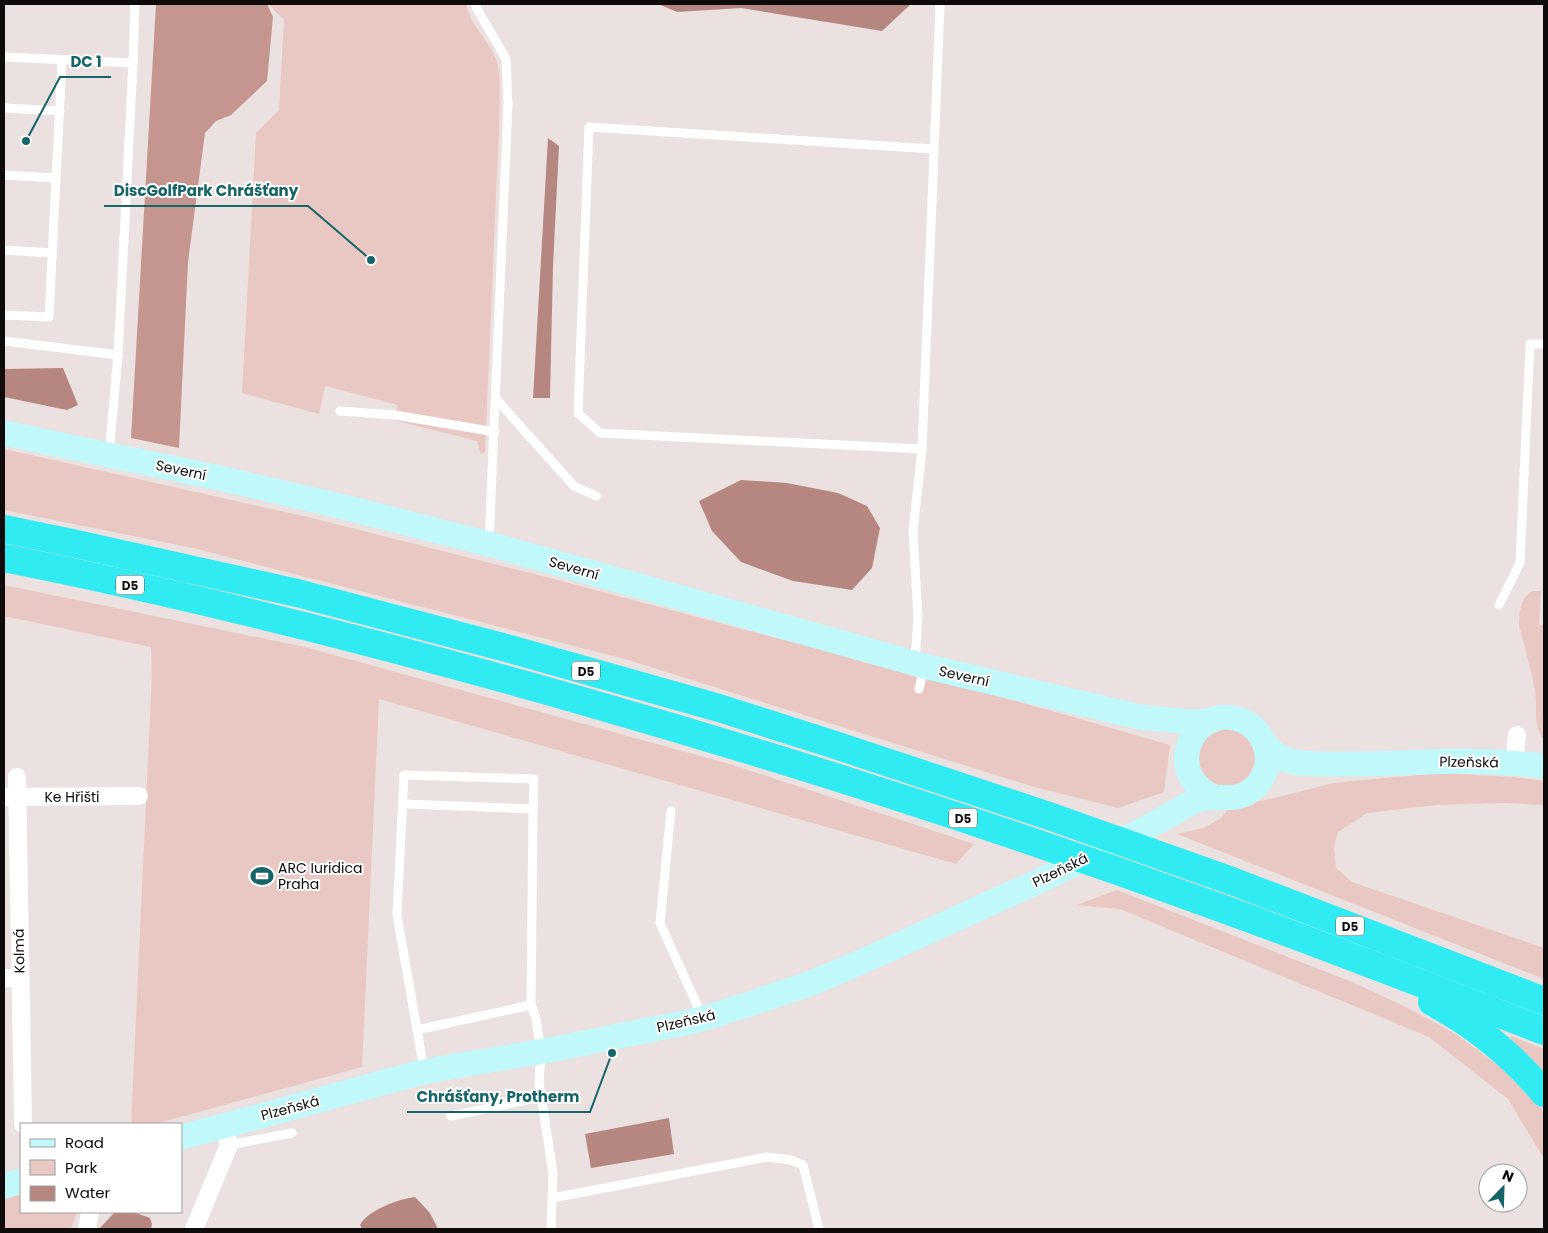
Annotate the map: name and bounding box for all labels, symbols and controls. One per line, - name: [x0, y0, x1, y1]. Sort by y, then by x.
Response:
- callout: DC 1: [60, 47, 111, 77]
- text: DC 1: [70, 51, 102, 72]
- callout: DiscGolfPark Chrášťany: [104, 176, 308, 206]
- text: DiscGolfPark Chrášťany: [114, 180, 299, 201]
- street label: Severní: [154, 455, 209, 485]
- street label: Severní: [547, 551, 602, 585]
- road number: D5: [116, 576, 144, 594]
- road number: D5: [572, 661, 600, 680]
- street label: Severní: [937, 661, 992, 692]
- street label: Plzeňská: [1439, 751, 1499, 773]
- street label: Ke Hřišti: [44, 787, 100, 807]
- road number: D5: [949, 808, 977, 828]
- street label: Plzeňská: [1029, 848, 1091, 892]
- place label: ARC Iuridica Praha: [278, 858, 362, 894]
- sports icon: ARC Iuridica Praha: [249, 863, 275, 889]
- road number: D5: [1336, 916, 1364, 936]
- street label: Kolmá: [9, 928, 29, 974]
- street label: Plzeňská: [655, 1005, 717, 1037]
- callout: Chrášťany, Protherm: [407, 1082, 590, 1112]
- text: Chrášťany, Protherm: [417, 1086, 580, 1107]
- street label: Plzeňská: [259, 1091, 321, 1125]
- legend: [20, 1123, 182, 1213]
- text: Road: [65, 1132, 104, 1153]
- text: Park: [65, 1157, 97, 1178]
- north arrow: [1478, 1163, 1528, 1213]
- text: N: [1499, 1165, 1517, 1187]
- text: Water: [65, 1182, 111, 1203]

